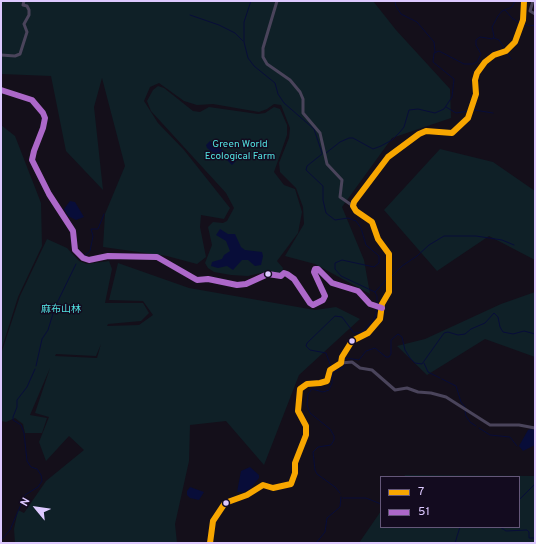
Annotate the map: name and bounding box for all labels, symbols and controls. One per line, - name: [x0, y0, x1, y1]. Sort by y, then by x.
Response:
- park label: Green World Ecological Farm: [205, 139, 275, 162]
- unlabelled marker: [263, 269, 273, 279]
- park label: 麻布山林: [41, 304, 81, 316]
- unlabelled marker: [347, 336, 357, 346]
- legend: [380, 476, 520, 528]
- text: 7: [418, 484, 424, 500]
- north arrow: [16, 488, 56, 528]
- text: N: [17, 495, 34, 509]
- unlabelled marker: [221, 498, 231, 508]
- text: 51: [418, 504, 430, 520]

